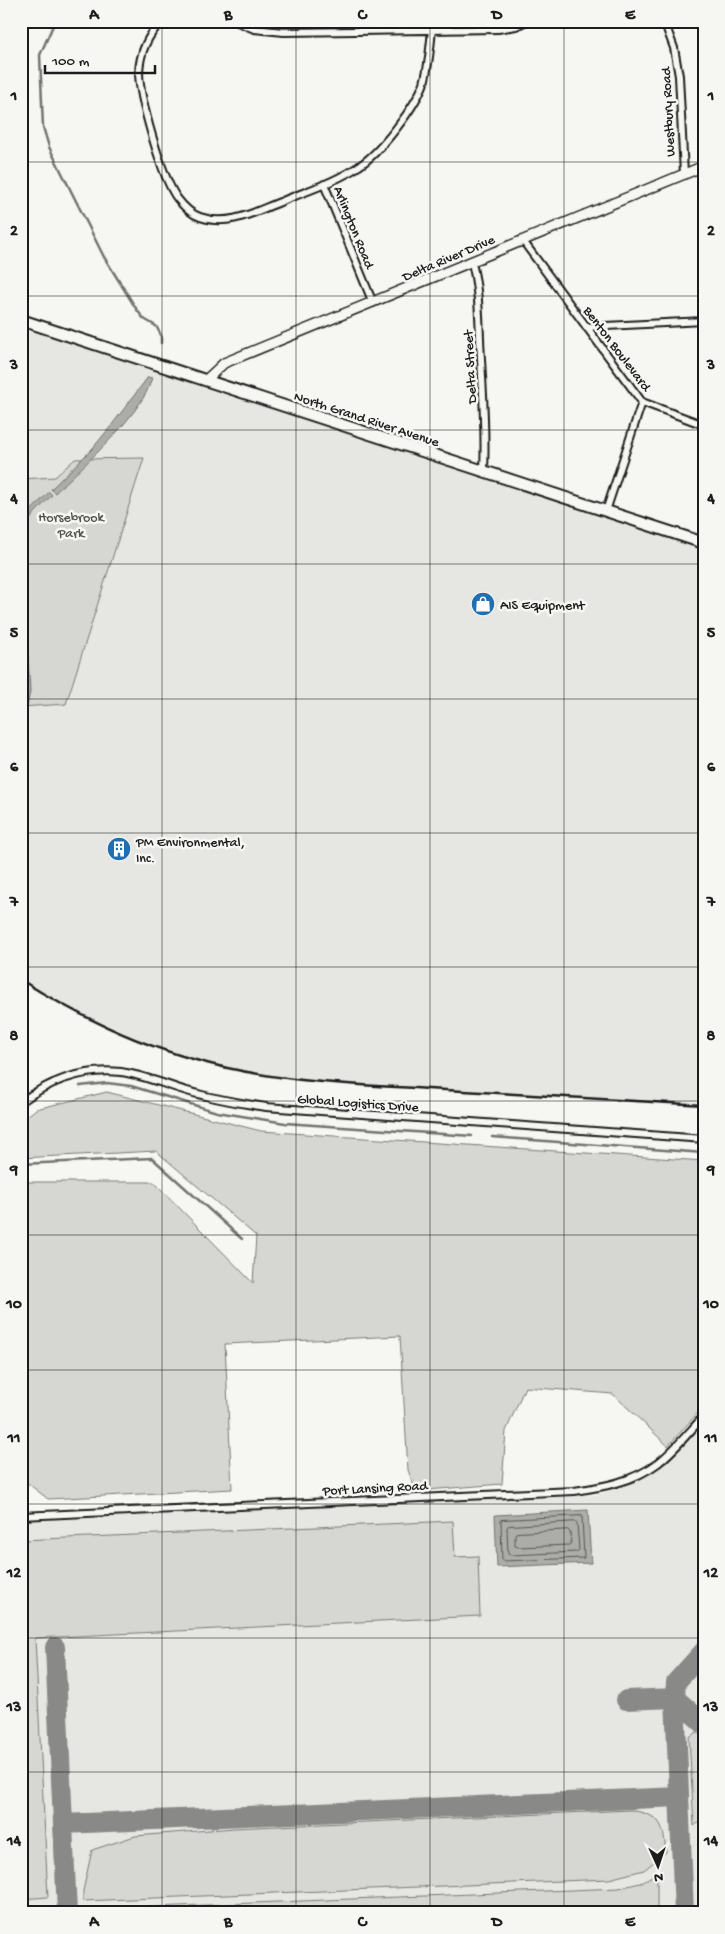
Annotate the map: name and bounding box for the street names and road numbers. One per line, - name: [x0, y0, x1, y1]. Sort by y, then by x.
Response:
- street label: Westbury Road: [659, 65, 680, 157]
- street label: Arlington Road: [328, 184, 378, 273]
- street label: Delta River Drive: [399, 232, 498, 287]
- street label: Benton Boulevard: [578, 303, 655, 397]
- street label: Delta Street: [461, 328, 482, 405]
- street label: North Grand River Avenue: [291, 389, 442, 452]
- street label: Global Logistics Drive: [296, 1092, 420, 1117]
- street label: Port Lansing Road: [321, 1478, 430, 1501]

